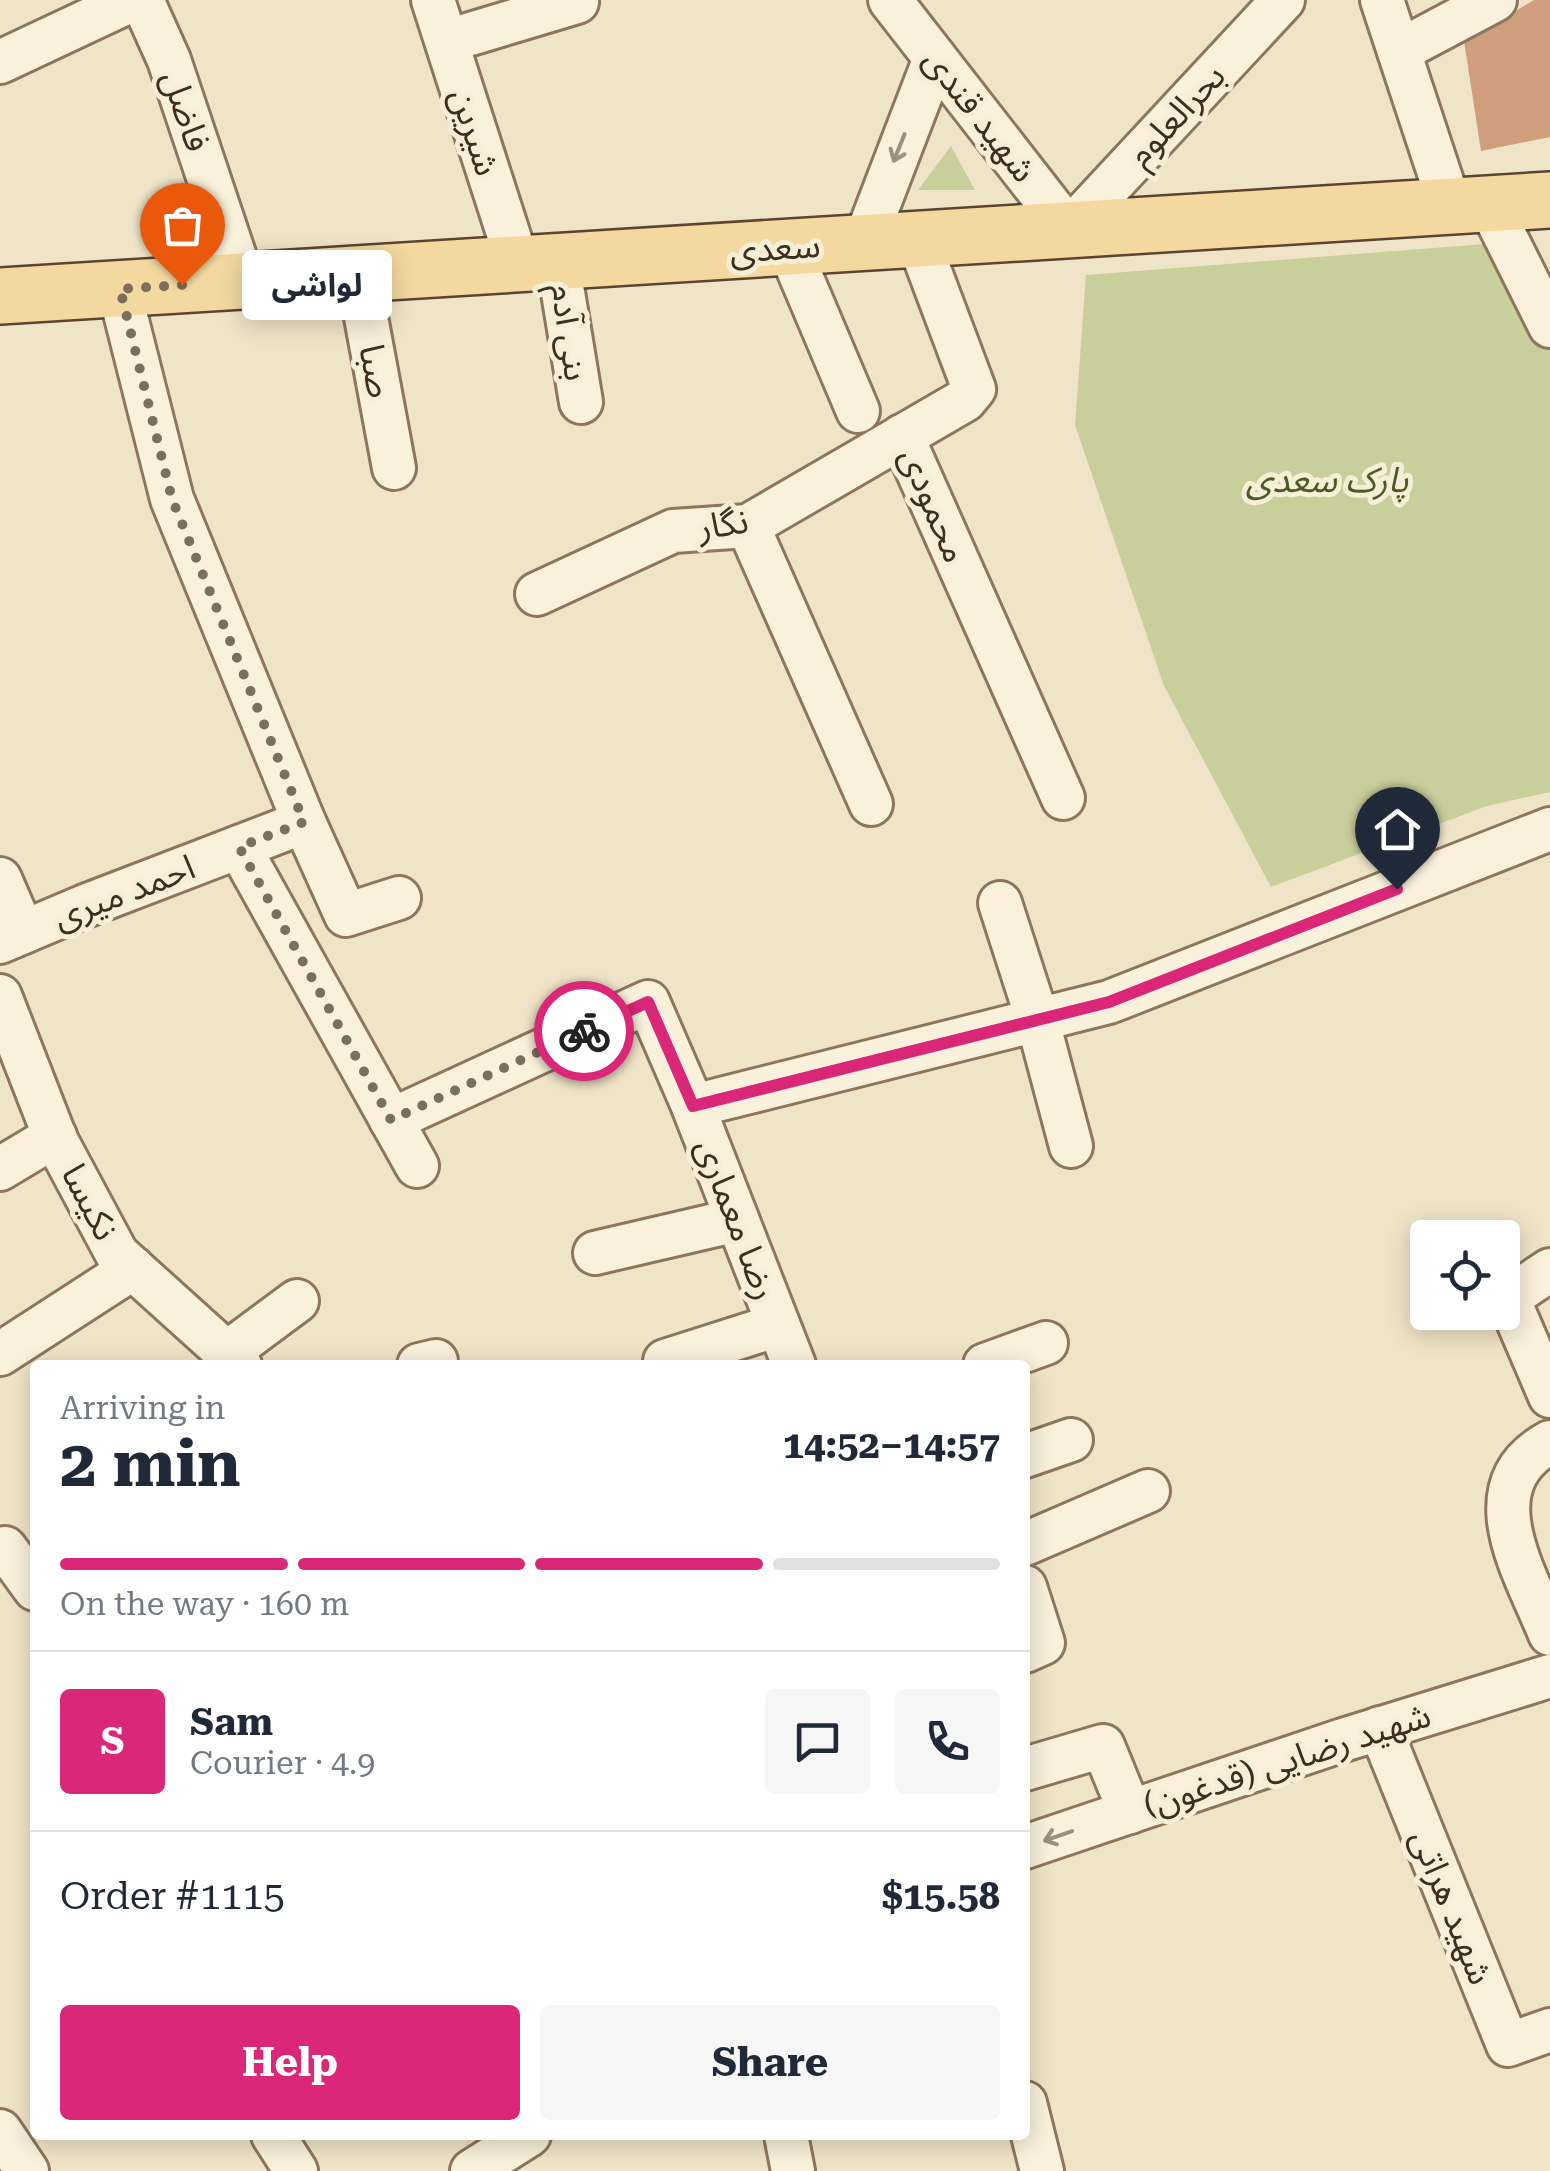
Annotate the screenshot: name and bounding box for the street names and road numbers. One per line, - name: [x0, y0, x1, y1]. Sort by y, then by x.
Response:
- street label: شهید قندی: [915, 40, 1045, 190]
- street label: بحرالعلوم: [1119, 56, 1237, 178]
- street label: فاضل: [153, 65, 218, 157]
- street label: شیرین: [441, 83, 508, 181]
- street label: سعدی: [728, 225, 822, 272]
- street label: بنی آدم: [537, 281, 597, 384]
- street label: صبا: [350, 341, 401, 401]
- street label: محمودی: [891, 442, 976, 569]
- street label: نگار: [694, 500, 751, 549]
- street label: احمد میری: [47, 847, 201, 938]
- street label: رضا معماری: [687, 1133, 786, 1305]
- street label: نکیسا: [53, 1157, 126, 1247]
- street label: (قدغون) شهید رضایی: [1138, 1695, 1436, 1826]
- street label: شهید هراتی: [1402, 1824, 1501, 1991]

